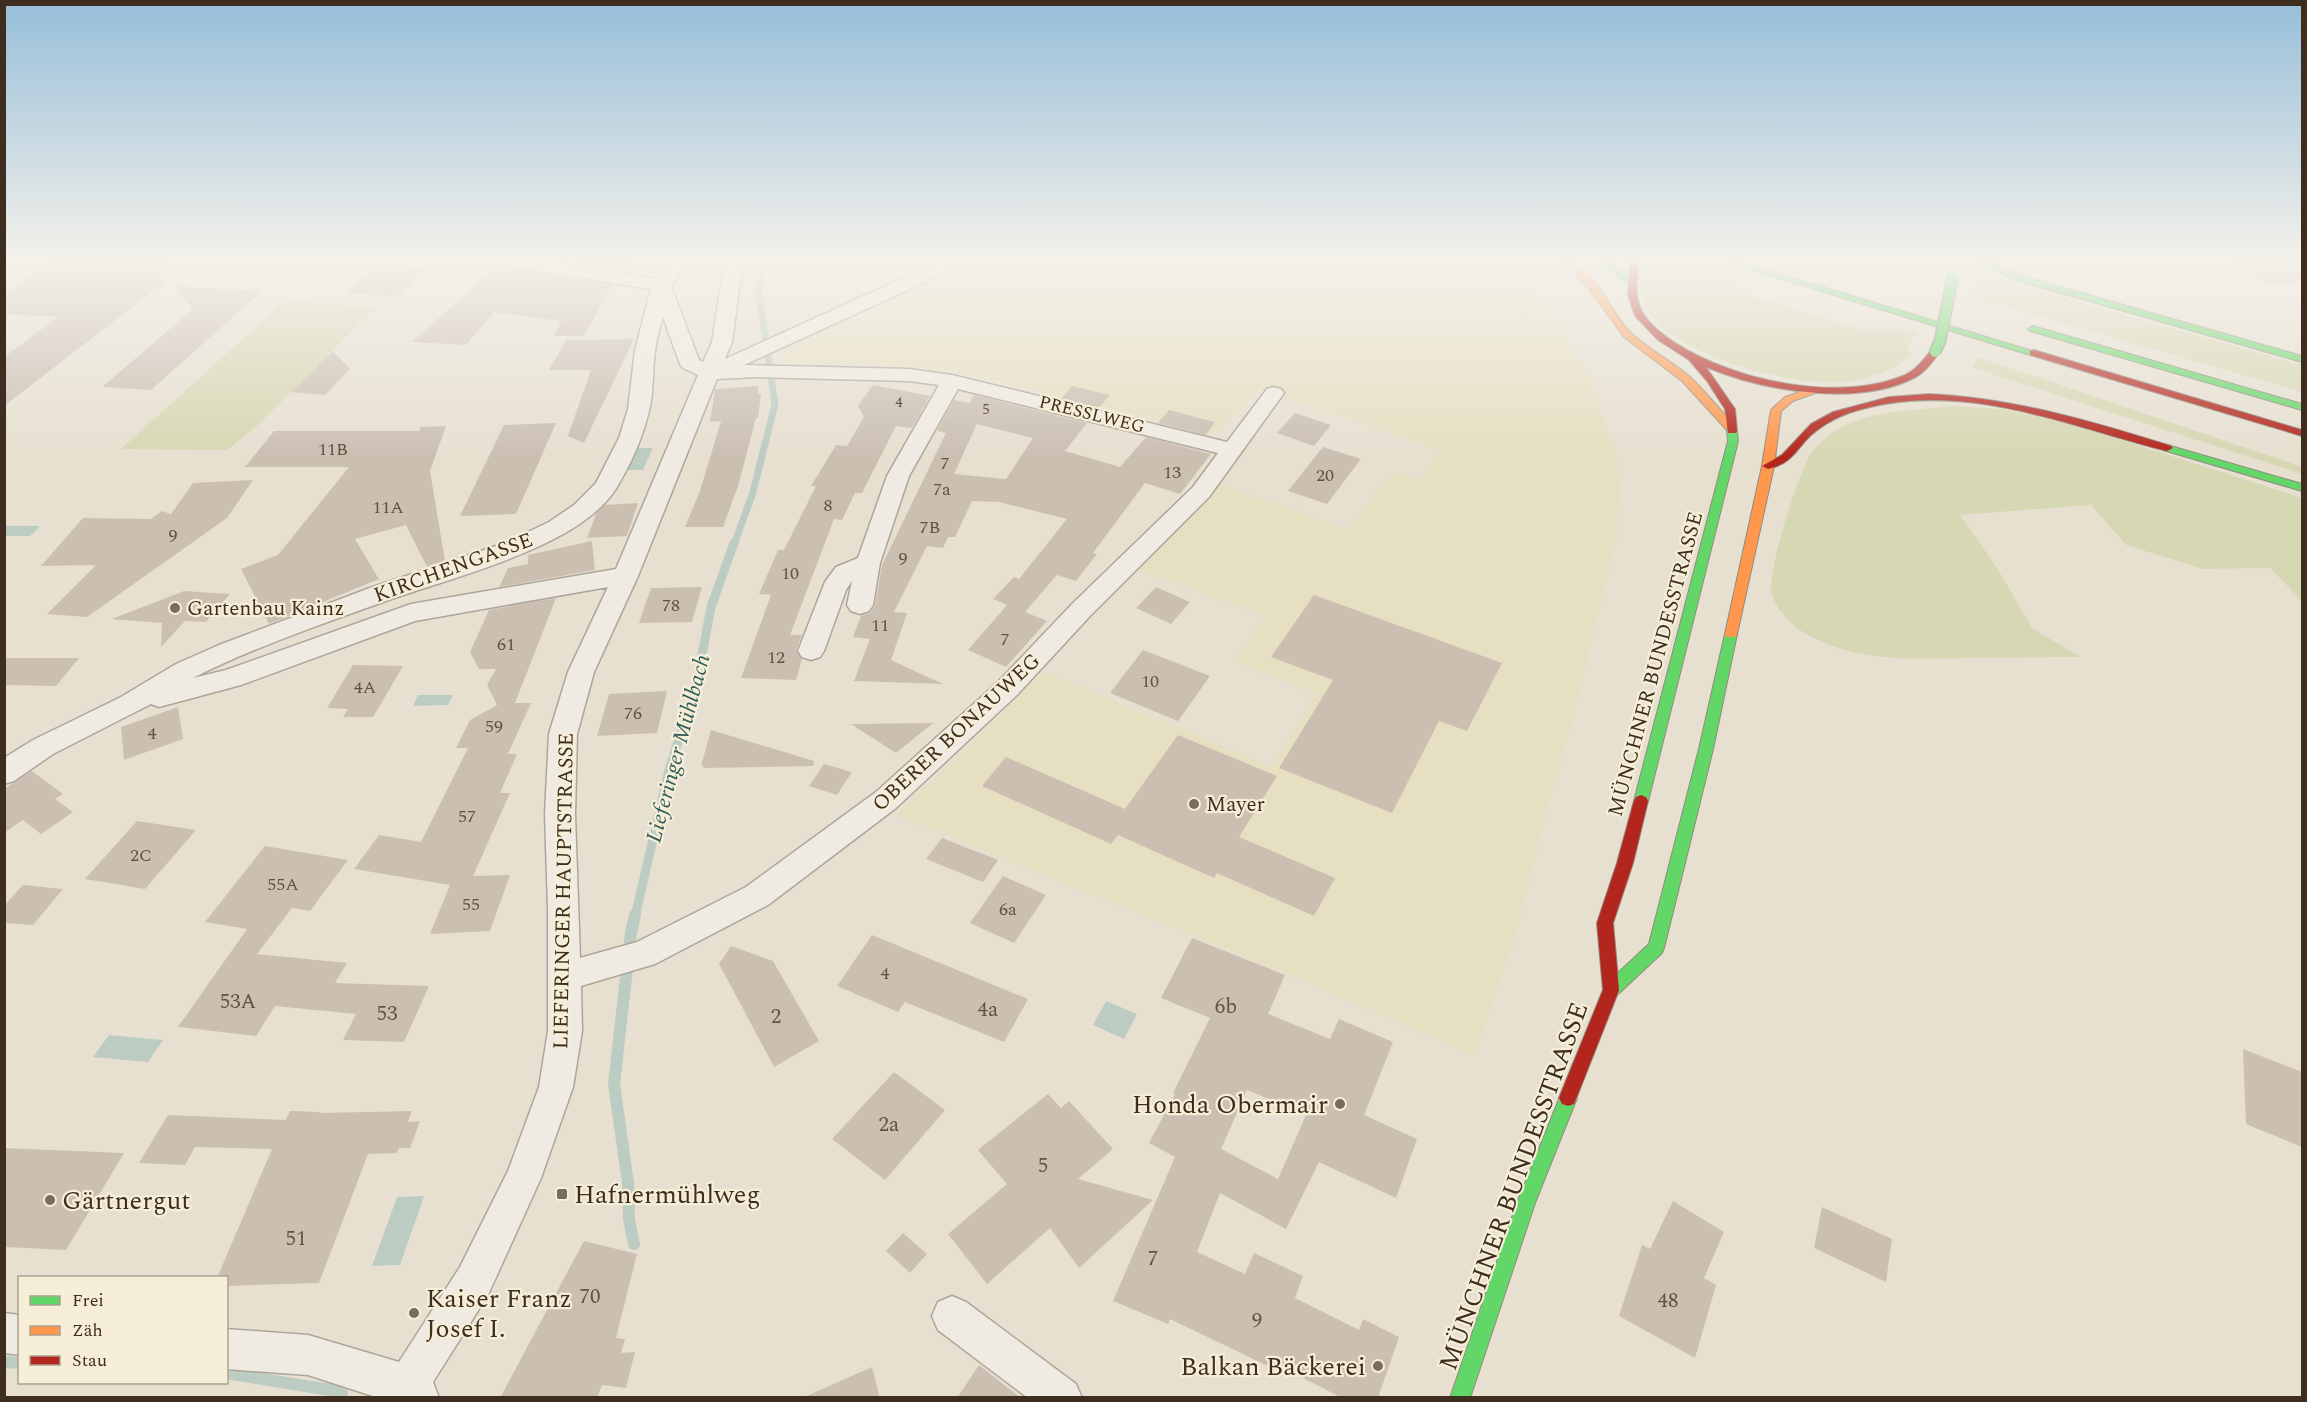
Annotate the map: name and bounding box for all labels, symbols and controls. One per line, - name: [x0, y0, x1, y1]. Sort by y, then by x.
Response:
- street label: PRESSLWEG: [1036, 388, 1148, 441]
- house number: 4: [895, 391, 903, 414]
- house number: 5: [982, 398, 990, 421]
- house number: 11B: [318, 436, 348, 463]
- house number: 7: [941, 450, 950, 477]
- house number: 13: [1163, 459, 1181, 486]
- house number: 20: [1316, 462, 1334, 489]
- house number: 7a: [933, 476, 951, 503]
- house number: 8: [824, 492, 833, 519]
- house number: 11A: [372, 494, 404, 521]
- street label: MÜNCHNER BUNDESSTRASSE: [1600, 508, 1712, 820]
- house number: 7B: [920, 514, 940, 541]
- house number: 9: [169, 522, 178, 549]
- street label: KIRCHENGASSE: [369, 524, 537, 612]
- house number: 9: [899, 545, 908, 572]
- house number: 10: [781, 560, 799, 587]
- house number: 78: [662, 592, 680, 619]
- place label: Gartenbau Kainz: [187, 593, 344, 625]
- marker: Gartenbau Kainz: [168, 601, 182, 615]
- house number: 11: [871, 612, 889, 639]
- house number: 7: [1001, 626, 1010, 653]
- house number: 61: [497, 631, 515, 658]
- house number: 12: [767, 644, 785, 671]
- street label: OBERER BONAUWEG: [865, 646, 1048, 820]
- water label: Lieferinger Mühlbach: [637, 651, 719, 846]
- house number: 10: [1141, 668, 1159, 695]
- house number: 4A: [354, 674, 376, 701]
- house number: 76: [624, 700, 642, 727]
- house number: 59: [485, 713, 503, 740]
- house number: 4: [148, 720, 157, 747]
- street label: LIEFERINGER HAUPTSTRASSE: [545, 732, 583, 1050]
- place label: Mayer: [1206, 789, 1265, 821]
- marker: Mayer: [1187, 797, 1201, 811]
- house number: 57: [458, 803, 476, 830]
- house number: 2C: [130, 842, 152, 869]
- house number: 55A: [267, 871, 299, 898]
- house number: 55: [462, 891, 480, 918]
- house number: 6a: [999, 896, 1017, 923]
- house number: 4: [881, 960, 890, 987]
- house number: 53A: [220, 986, 257, 1018]
- house number: 6b: [1215, 991, 1237, 1023]
- house number: 4a: [978, 994, 999, 1026]
- street label: MÜNCHNER BUNDESSTRASSE: [1429, 997, 1599, 1376]
- house number: 53: [377, 998, 398, 1030]
- house number: 2: [771, 1001, 781, 1033]
- place label: Honda Obermair: [1132, 1085, 1328, 1125]
- marker: Honda Obermair: [1333, 1097, 1347, 1111]
- house number: 2a: [879, 1109, 900, 1141]
- house number: 5: [1038, 1150, 1048, 1182]
- place label: Hafnermühlweg: [574, 1175, 761, 1215]
- place label: Gärtnergut: [62, 1181, 191, 1221]
- marker: Hafnermühlweg: [555, 1187, 569, 1201]
- marker: Gärtnergut: [43, 1193, 57, 1207]
- house number: 51: [286, 1223, 307, 1255]
- house number: 7: [1148, 1243, 1158, 1275]
- legend: [18, 1276, 228, 1384]
- place label: Kaiser Franz Josef I.: [426, 1279, 572, 1349]
- house number: 70: [580, 1281, 601, 1313]
- house number: 48: [1658, 1285, 1679, 1317]
- text: Frei: [72, 1287, 104, 1314]
- house number: 9: [1252, 1305, 1262, 1337]
- marker: Kaiser Franz Josef I.: [407, 1306, 421, 1320]
- text: Zäh: [72, 1317, 103, 1344]
- text: Stau: [72, 1347, 107, 1374]
- place label: Balkan Bäckerei: [1180, 1347, 1366, 1387]
- marker: Balkan Bäckerei: [1371, 1359, 1385, 1373]

